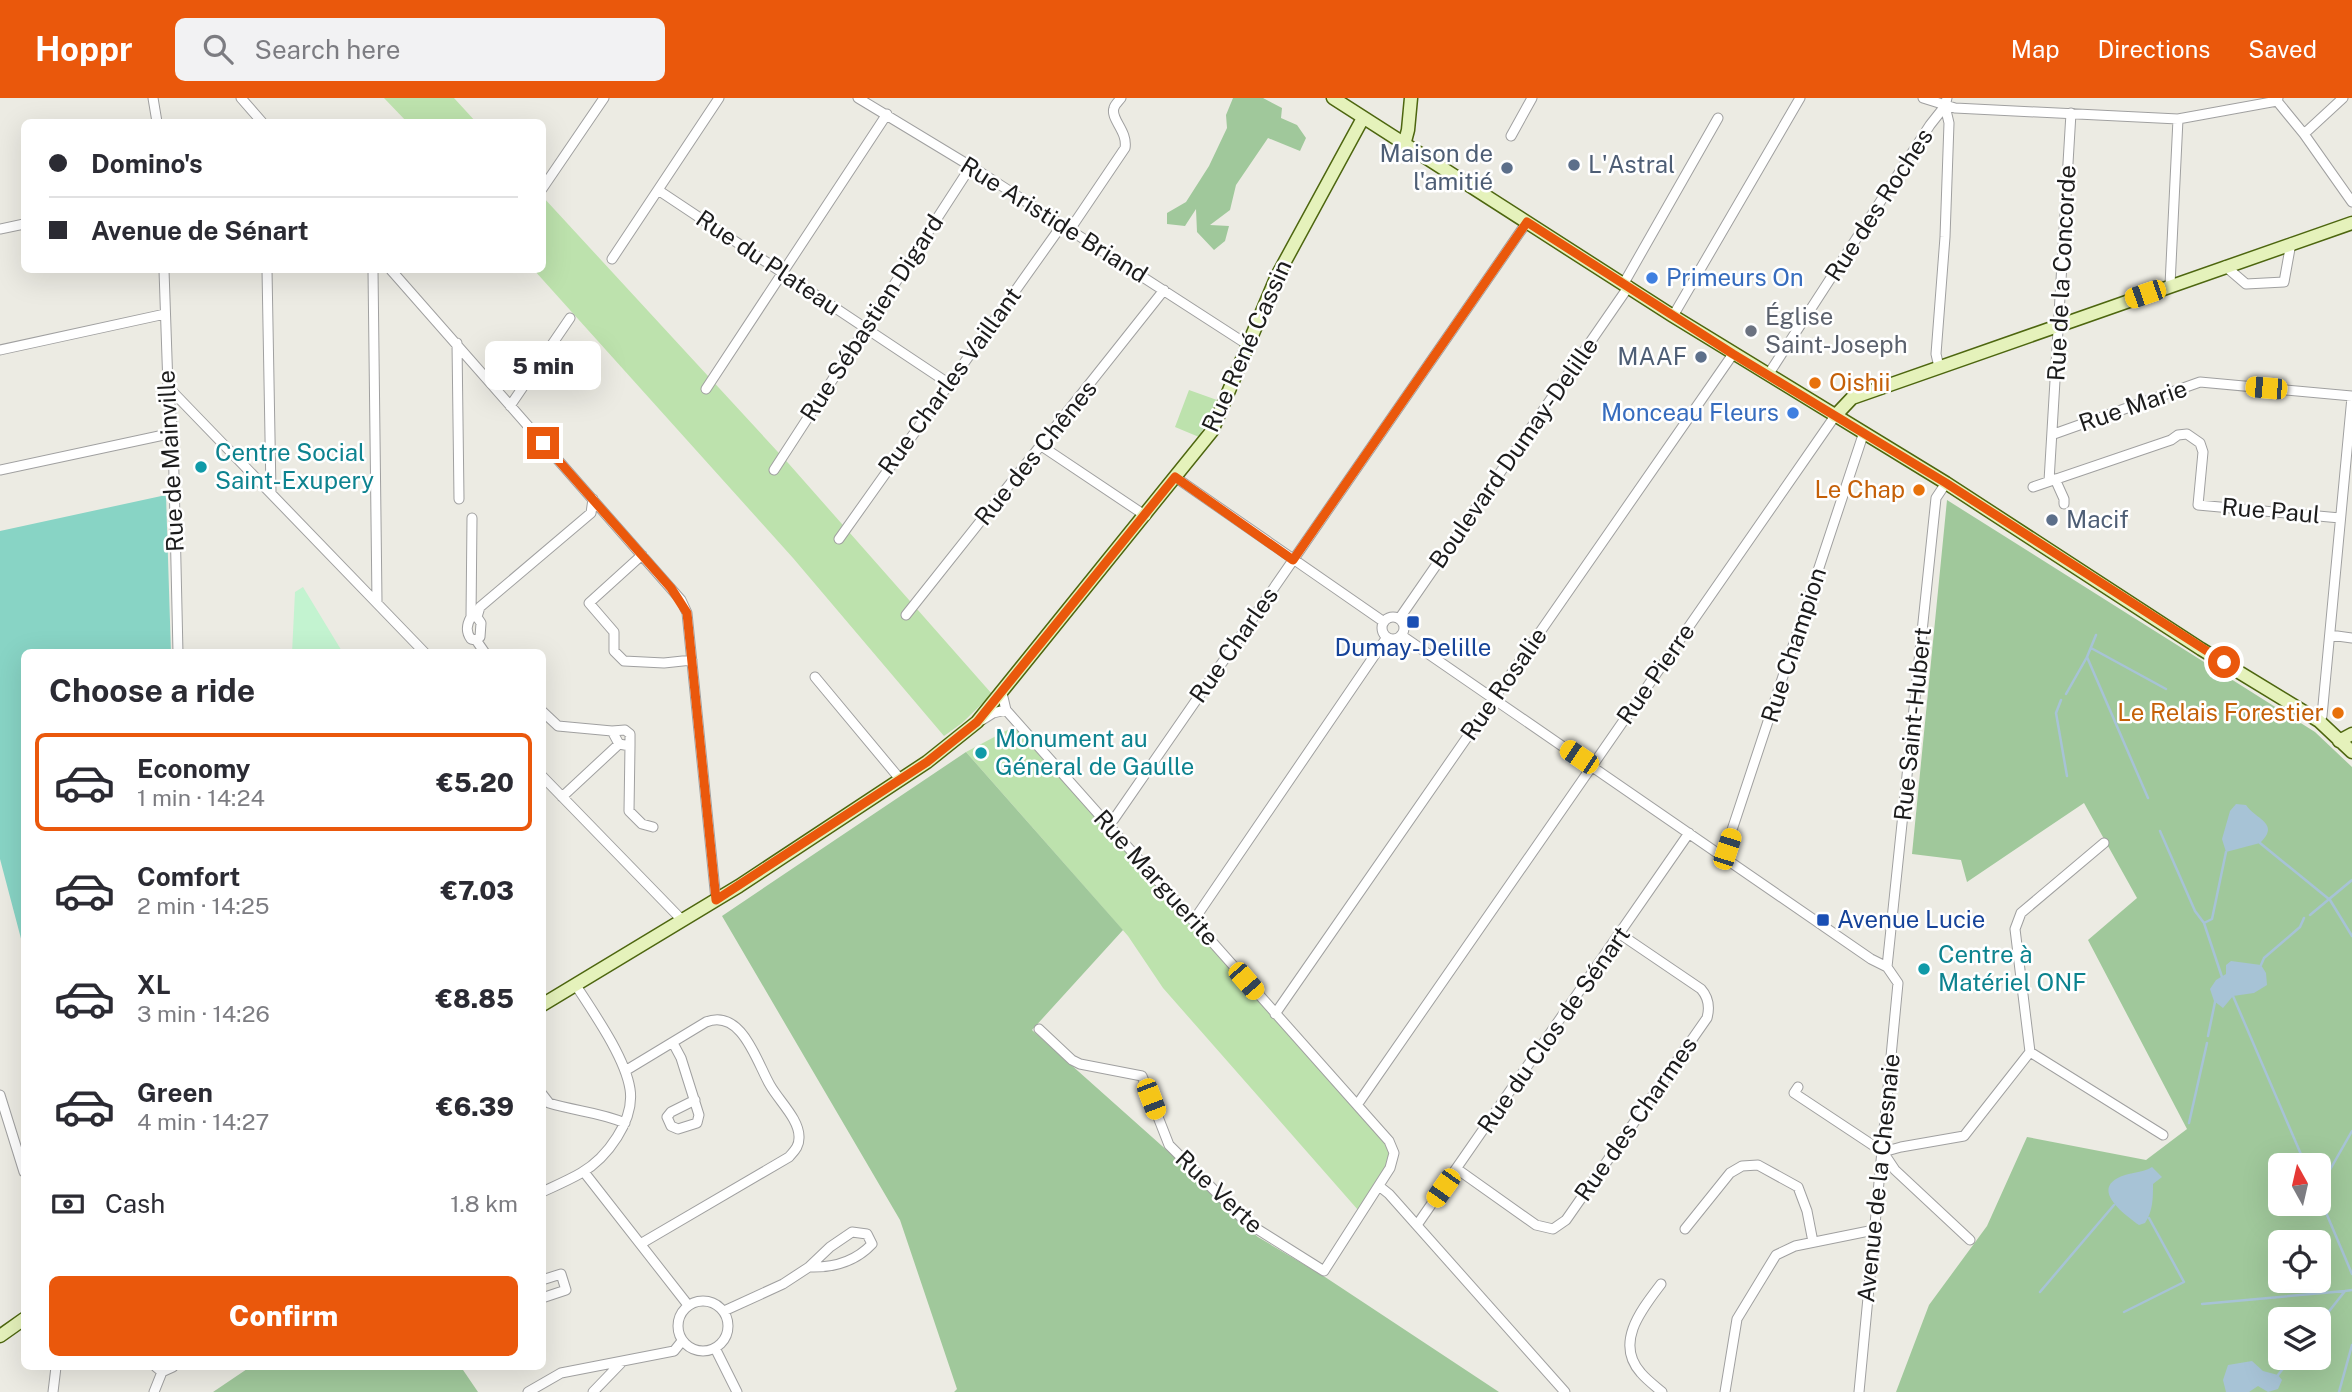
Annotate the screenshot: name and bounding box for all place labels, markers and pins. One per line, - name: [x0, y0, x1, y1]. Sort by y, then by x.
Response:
- place label: Maison de l'amitié: [1380, 139, 1493, 195]
- place label: L'Astral: [1588, 150, 1675, 178]
- marker: L'Astral: [1566, 157, 1582, 173]
- marker: Maison de l'amitié: [1499, 160, 1515, 176]
- place label: Primeurs On: [1666, 263, 1804, 291]
- marker: Primeurs On: [1644, 270, 1660, 286]
- place label: Église Saint-Joseph: [1765, 302, 1907, 358]
- marker: Église Saint-Joseph: [1743, 323, 1759, 339]
- place label: MAAF: [1617, 342, 1687, 370]
- marker: MAAF: [1693, 349, 1709, 365]
- place label: Oishii: [1829, 368, 1890, 396]
- marker: Oishii: [1807, 375, 1823, 391]
- place label: Monceau Fleurs: [1601, 398, 1779, 426]
- marker: Monceau Fleurs: [1785, 405, 1801, 421]
- place label: Centre Social Saint-Exupery: [215, 438, 374, 494]
- marker: Centre Social Saint-Exupery: [193, 459, 209, 475]
- place label: Le Chap: [1814, 475, 1905, 503]
- marker: Le Chap: [1911, 482, 1927, 498]
- place label: Macif: [2066, 505, 2129, 533]
- marker: Macif: [2044, 512, 2060, 528]
- marker: Dumay-Delille: [1405, 614, 1421, 630]
- place label: Dumay-Delille: [1335, 633, 1491, 661]
- place label: Le Relais Forestier: [2117, 698, 2324, 726]
- marker: Le Relais Forestier: [2330, 705, 2346, 721]
- place label: Monument au Géneral de Gaulle: [995, 724, 1194, 780]
- marker: Monument au Géneral de Gaulle: [973, 745, 989, 761]
- place label: Avenue Lucie: [1837, 905, 1985, 933]
- marker: Avenue Lucie: [1815, 912, 1831, 928]
- place label: Centre à Matériel ONF: [1938, 940, 2087, 996]
- marker: Centre à Matériel ONF: [1916, 961, 1932, 977]

